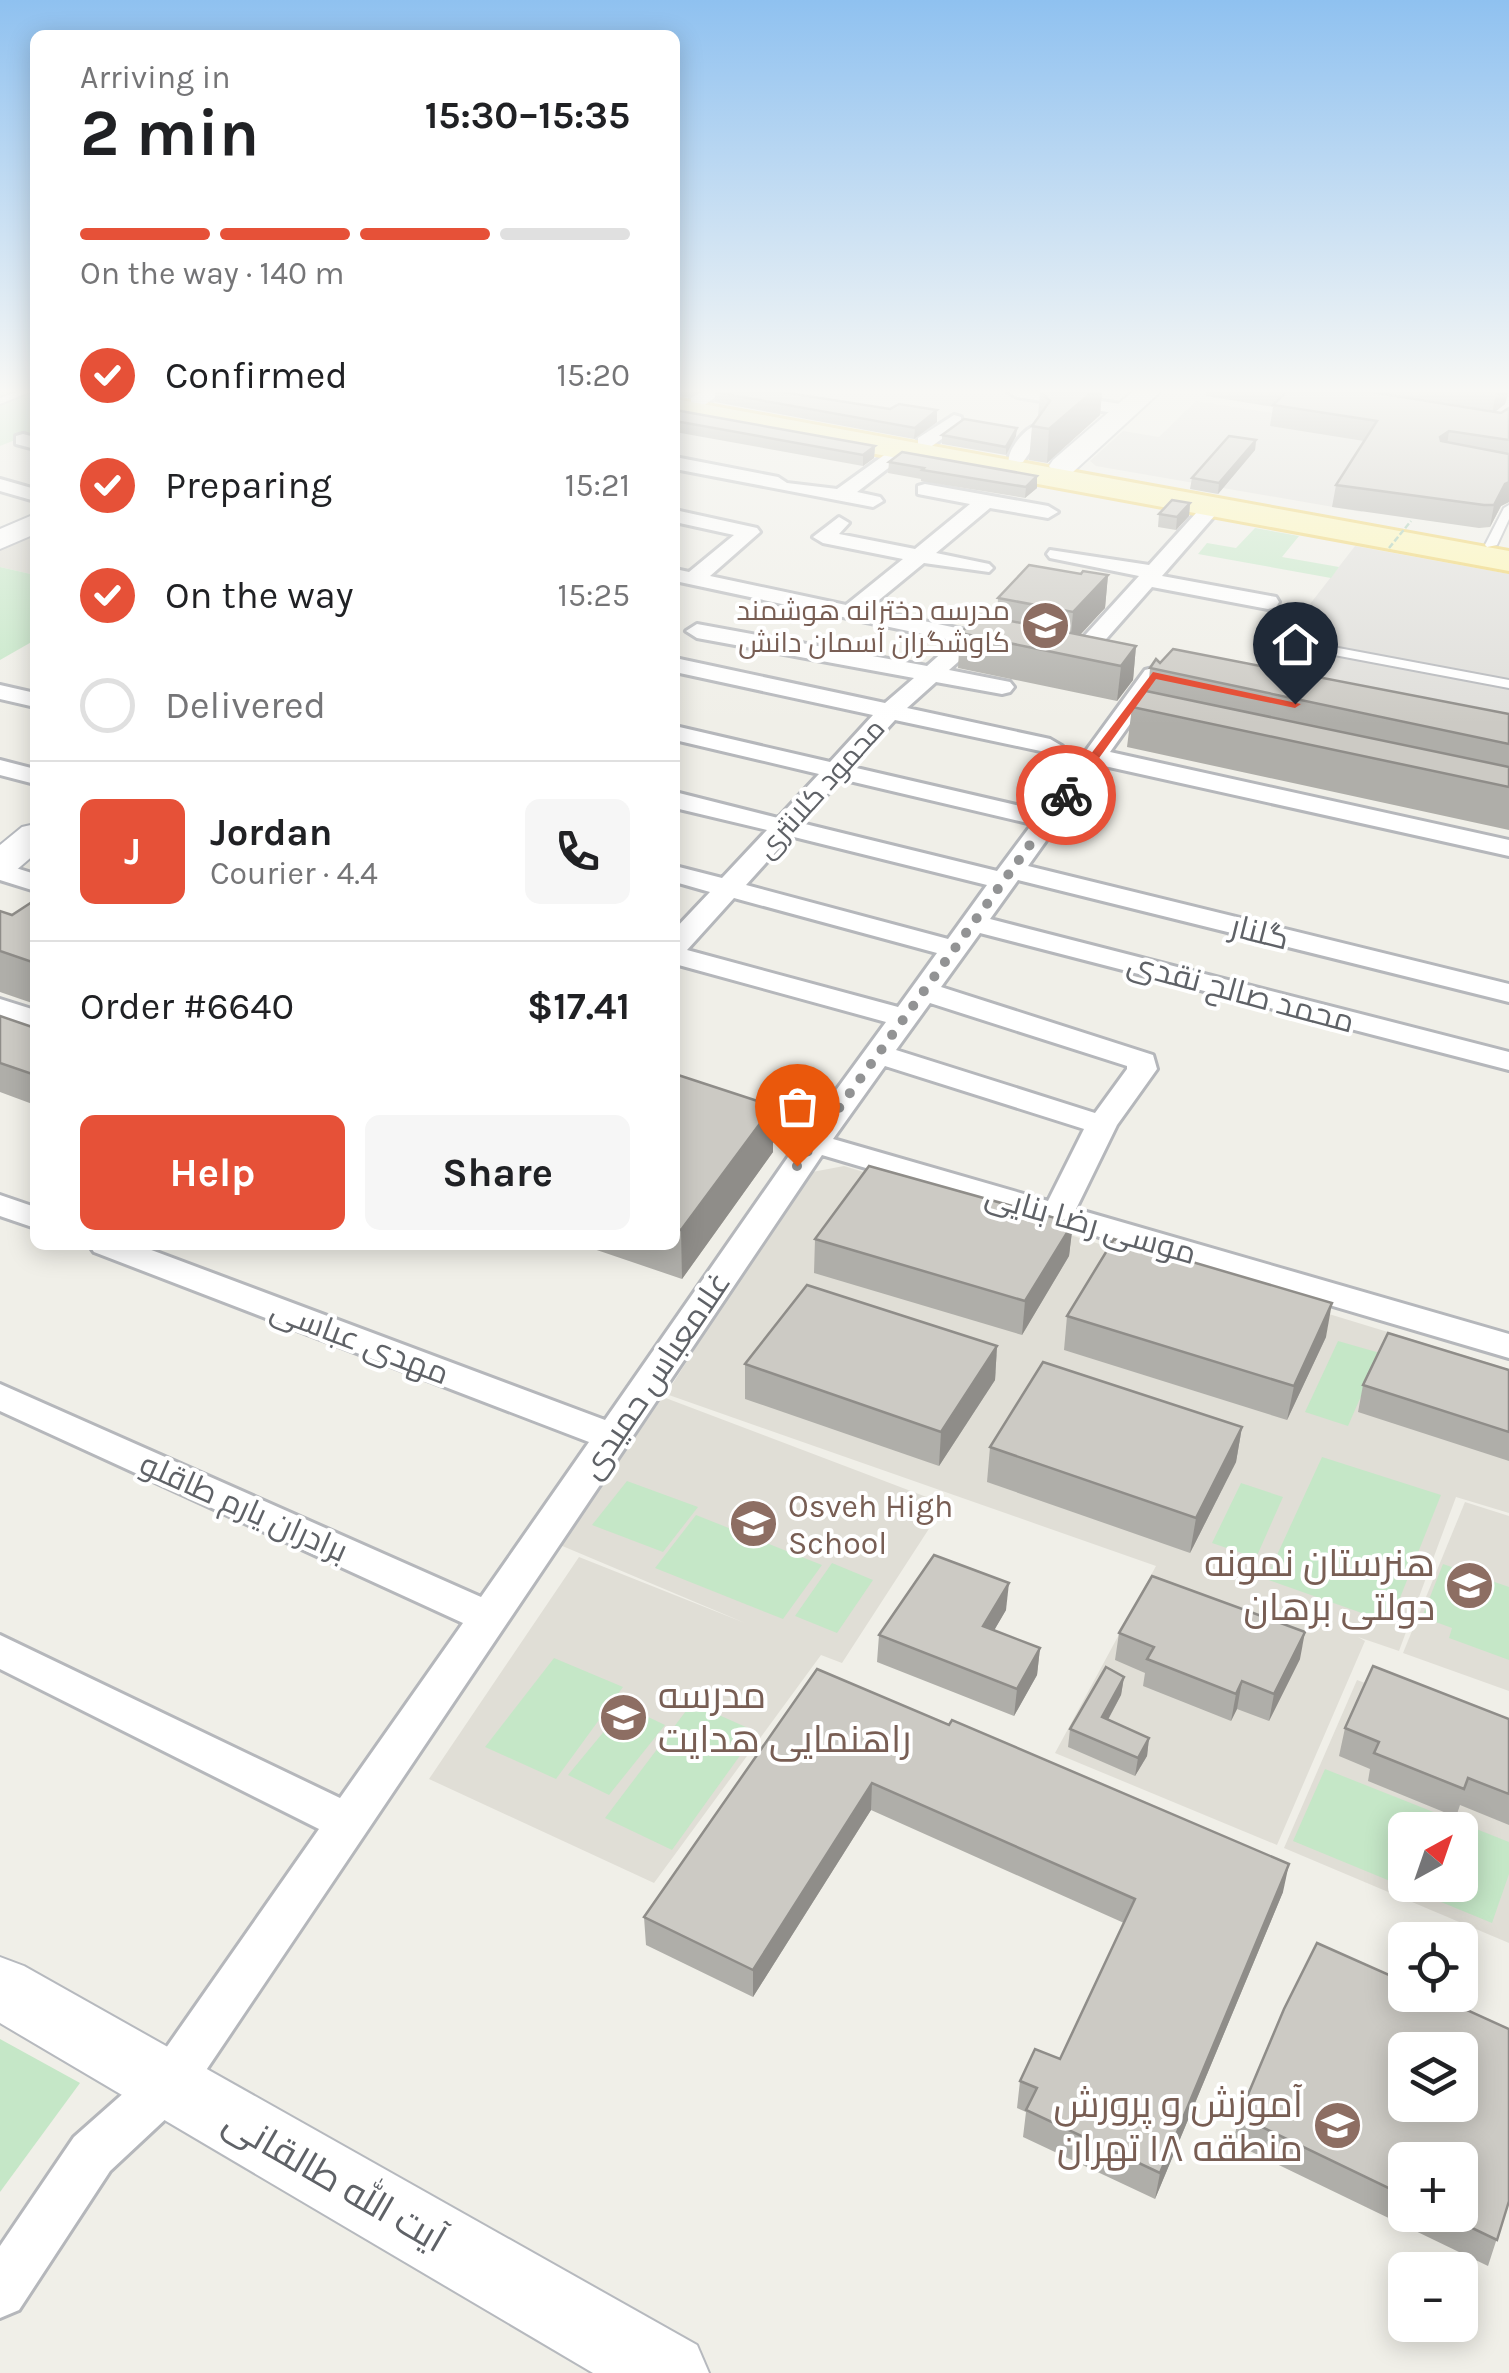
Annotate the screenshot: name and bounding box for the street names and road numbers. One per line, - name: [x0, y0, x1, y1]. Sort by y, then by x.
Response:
- street label: محمود کلانتری: [749, 712, 891, 865]
- street label: گلنار: [1225, 907, 1293, 958]
- street label: محمد صالح نقدی: [1123, 944, 1358, 1043]
- street label: موسی رضا بنایی: [981, 1177, 1200, 1272]
- street label: غلامعباس حمیدی: [573, 1265, 738, 1486]
- street label: مهدی عباسی: [266, 1291, 454, 1392]
- street label: برادران یارم طاقلو: [133, 1445, 353, 1572]
- street label: آیت الله طالقانی: [216, 2096, 455, 2262]

